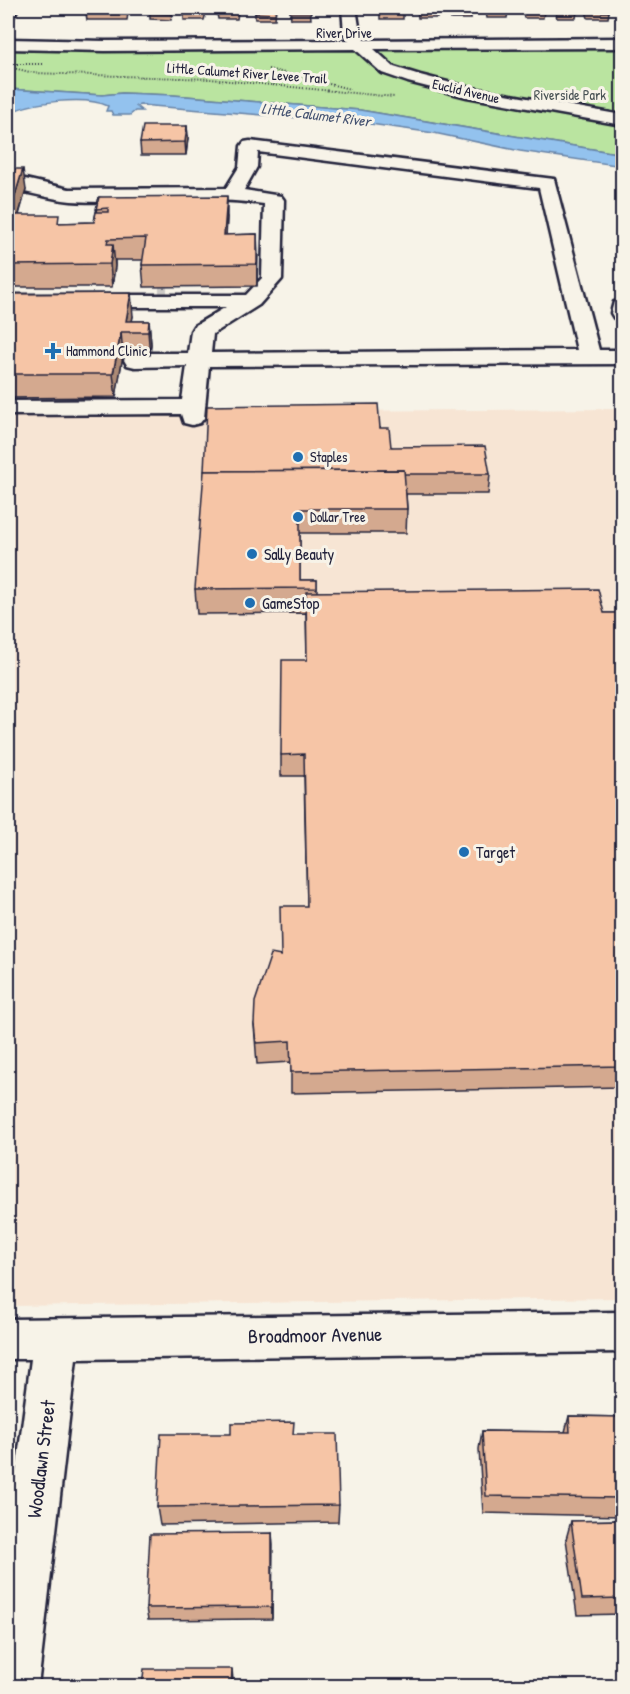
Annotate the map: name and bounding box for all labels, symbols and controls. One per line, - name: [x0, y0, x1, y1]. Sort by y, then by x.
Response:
- street label: River Drive: [316, 23, 372, 42]
- street label: Little Calumet River Levee Trail: [166, 57, 328, 88]
- street label: Euclid Avenue: [431, 74, 502, 108]
- park label: Riverside Park: [534, 85, 606, 104]
- water label: Little Calumet River: [260, 97, 374, 132]
- place label: Hammond Clinic: [66, 341, 148, 360]
- marker: Hammond Clinic: [44, 342, 62, 360]
- place label: Staples: [310, 447, 347, 467]
- marker: Staples: [291, 450, 305, 464]
- place label: Dollar Tree: [310, 507, 366, 526]
- marker: Dollar Tree: [291, 510, 305, 524]
- place label: Sally Beauty: [264, 543, 335, 565]
- marker: Sally Beauty: [245, 547, 259, 561]
- place label: GameStop: [262, 592, 319, 614]
- marker: GameStop: [243, 596, 257, 610]
- place label: Target: [476, 841, 515, 863]
- marker: Target: [457, 845, 471, 859]
- street label: Broadmoor Avenue: [248, 1320, 382, 1349]
- street label: Woodlawn Street: [20, 1397, 61, 1520]

